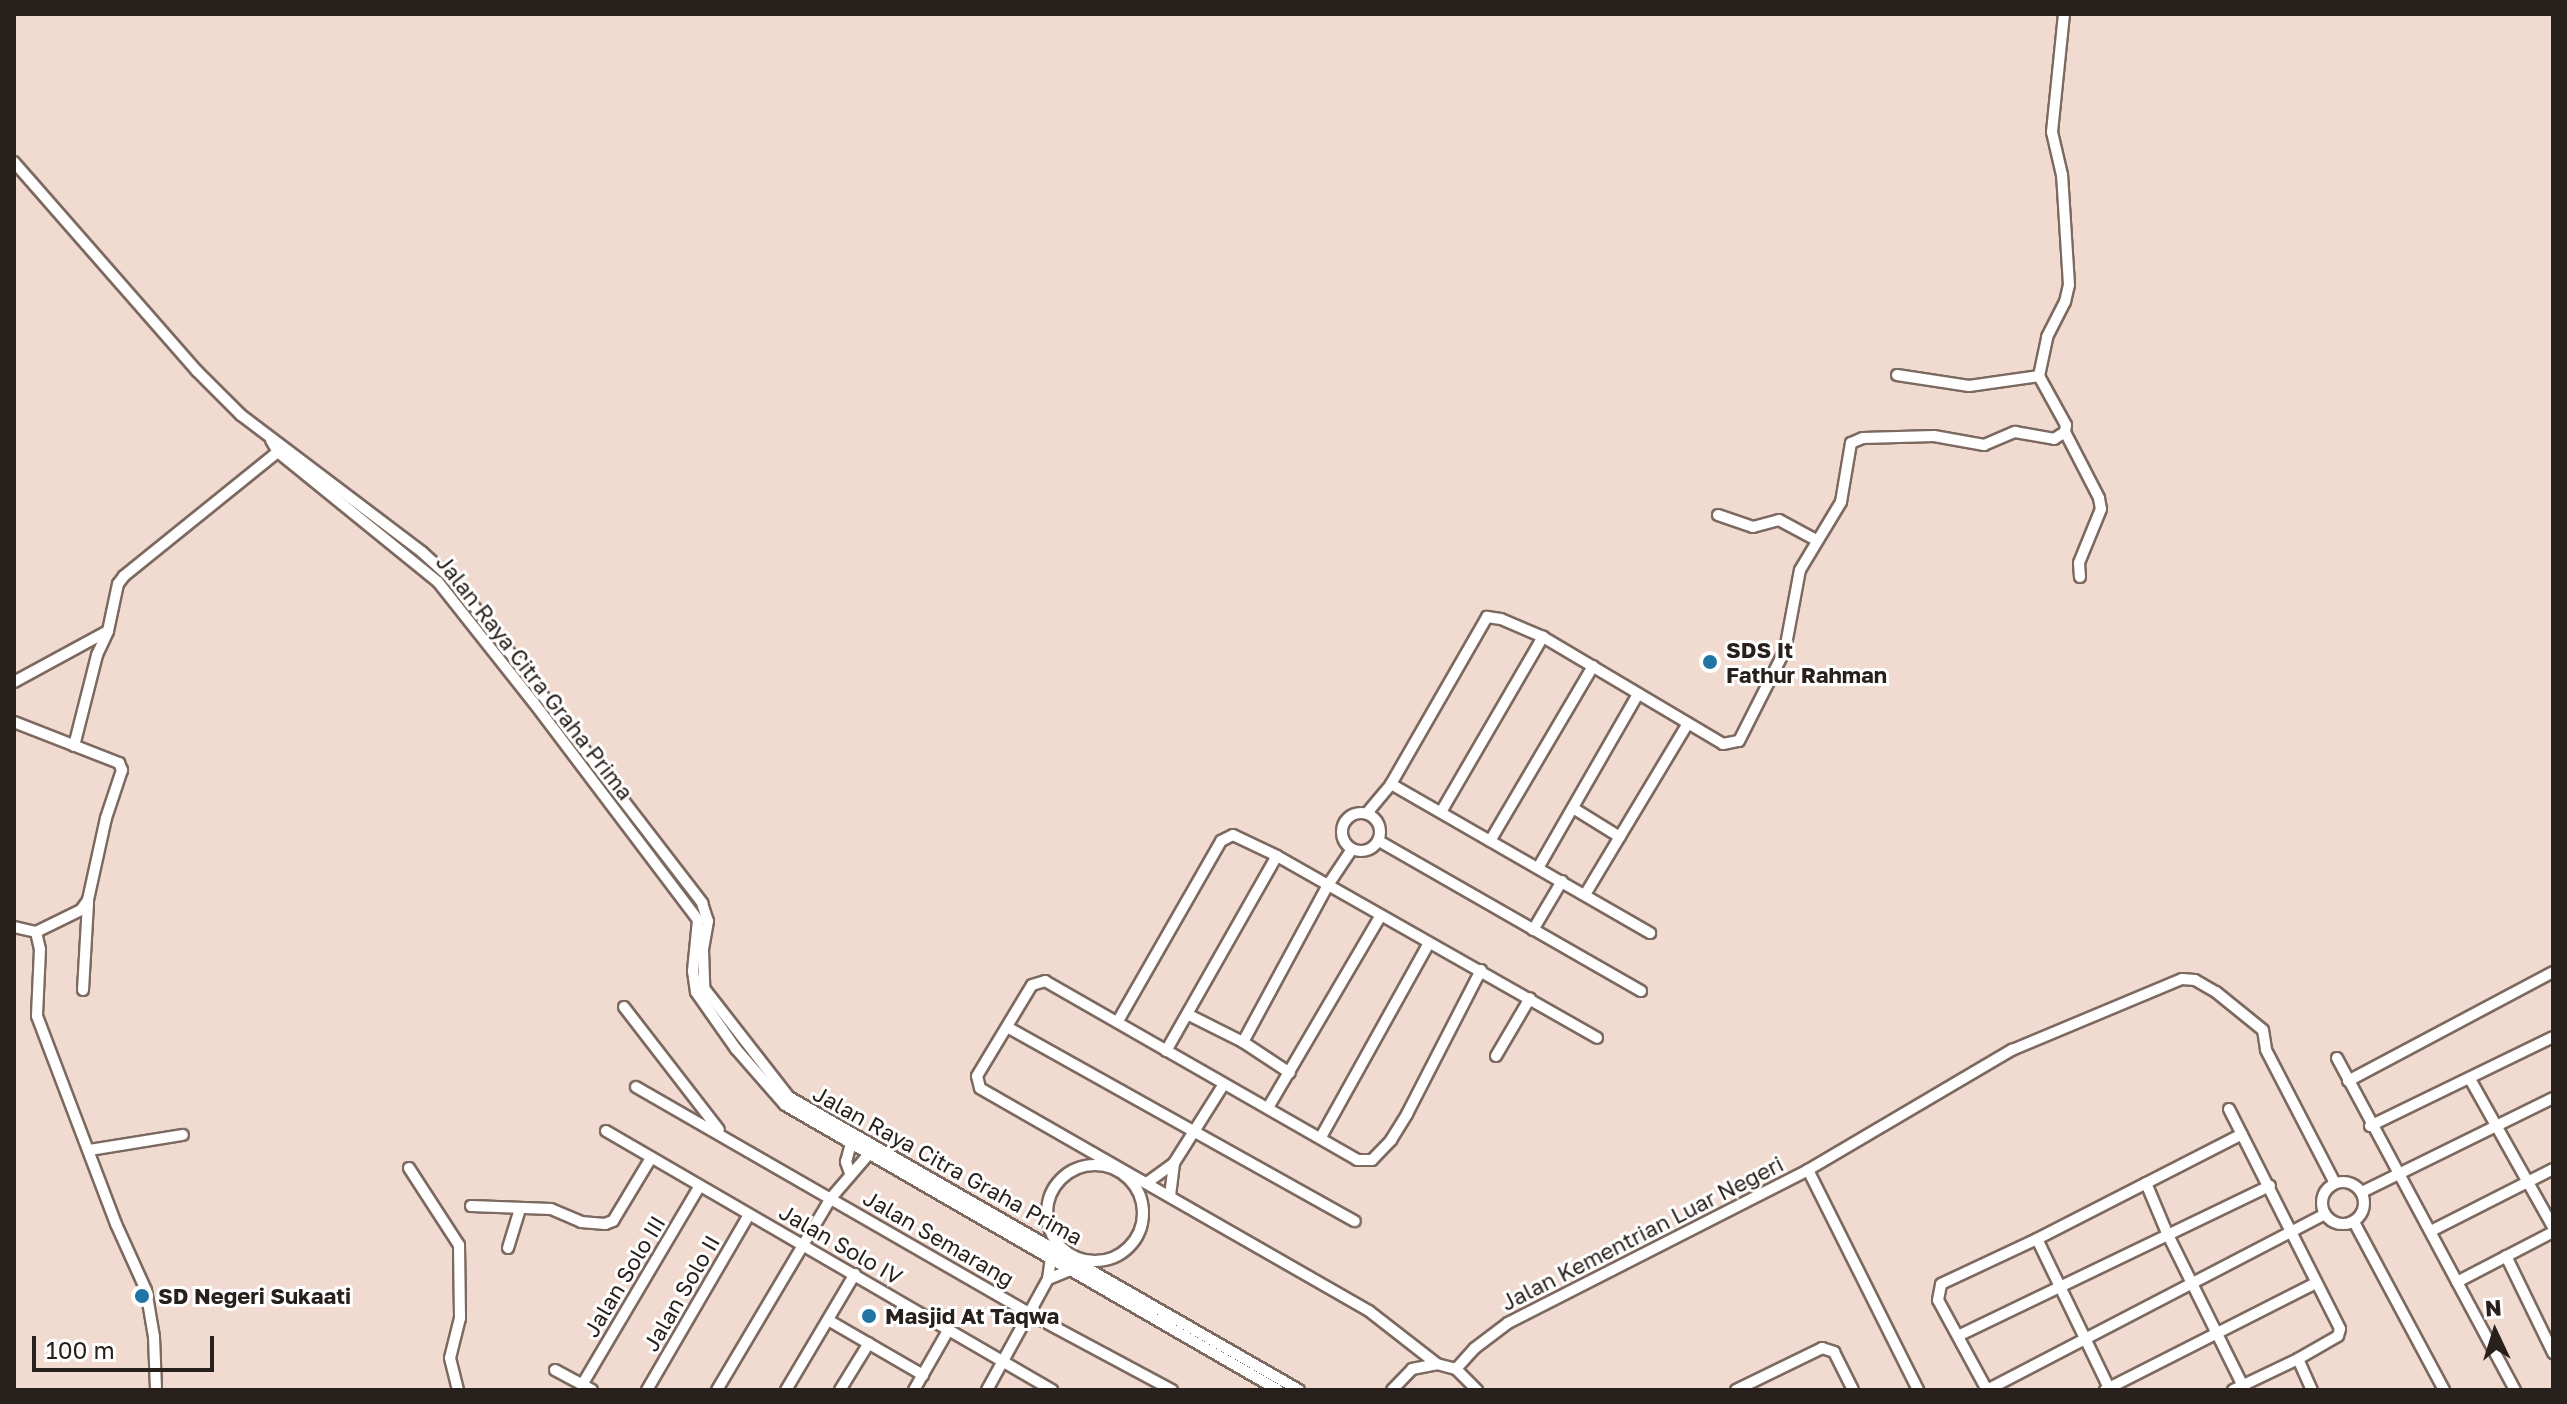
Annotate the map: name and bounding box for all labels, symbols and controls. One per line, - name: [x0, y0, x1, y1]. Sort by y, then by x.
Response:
- street label: Jalan Raya Citra Graha Prima: [431, 549, 639, 805]
- place label: SDS It Fathur Rahman: [1726, 636, 1887, 688]
- marker: SDS It Fathur Rahman: [1701, 653, 1719, 671]
- street label: Jalan Raya Citra Graha Prima: [809, 1080, 1087, 1250]
- street label: Jalan Kementrian Luar Negeri: [1497, 1150, 1787, 1316]
- street label: Jalan Semarang: [859, 1184, 1019, 1292]
- street label: Jalan Solo IV: [775, 1198, 907, 1290]
- street label: Jalan Solo III: [577, 1211, 671, 1341]
- street label: Jalan Solo II: [637, 1230, 725, 1356]
- place label: SD Negeri Sukaati: [158, 1283, 351, 1309]
- marker: SD Negeri Sukaati: [133, 1287, 151, 1305]
- north arrow: [2455, 1292, 2535, 1372]
- text: N: [2484, 1294, 2503, 1322]
- place label: Masjid At Taqwa: [885, 1303, 1059, 1329]
- marker: Masjid At Taqwa: [860, 1307, 878, 1325]
- scale bar: [36, 1320, 218, 1370]
- text: 100 m: [46, 1335, 115, 1364]

